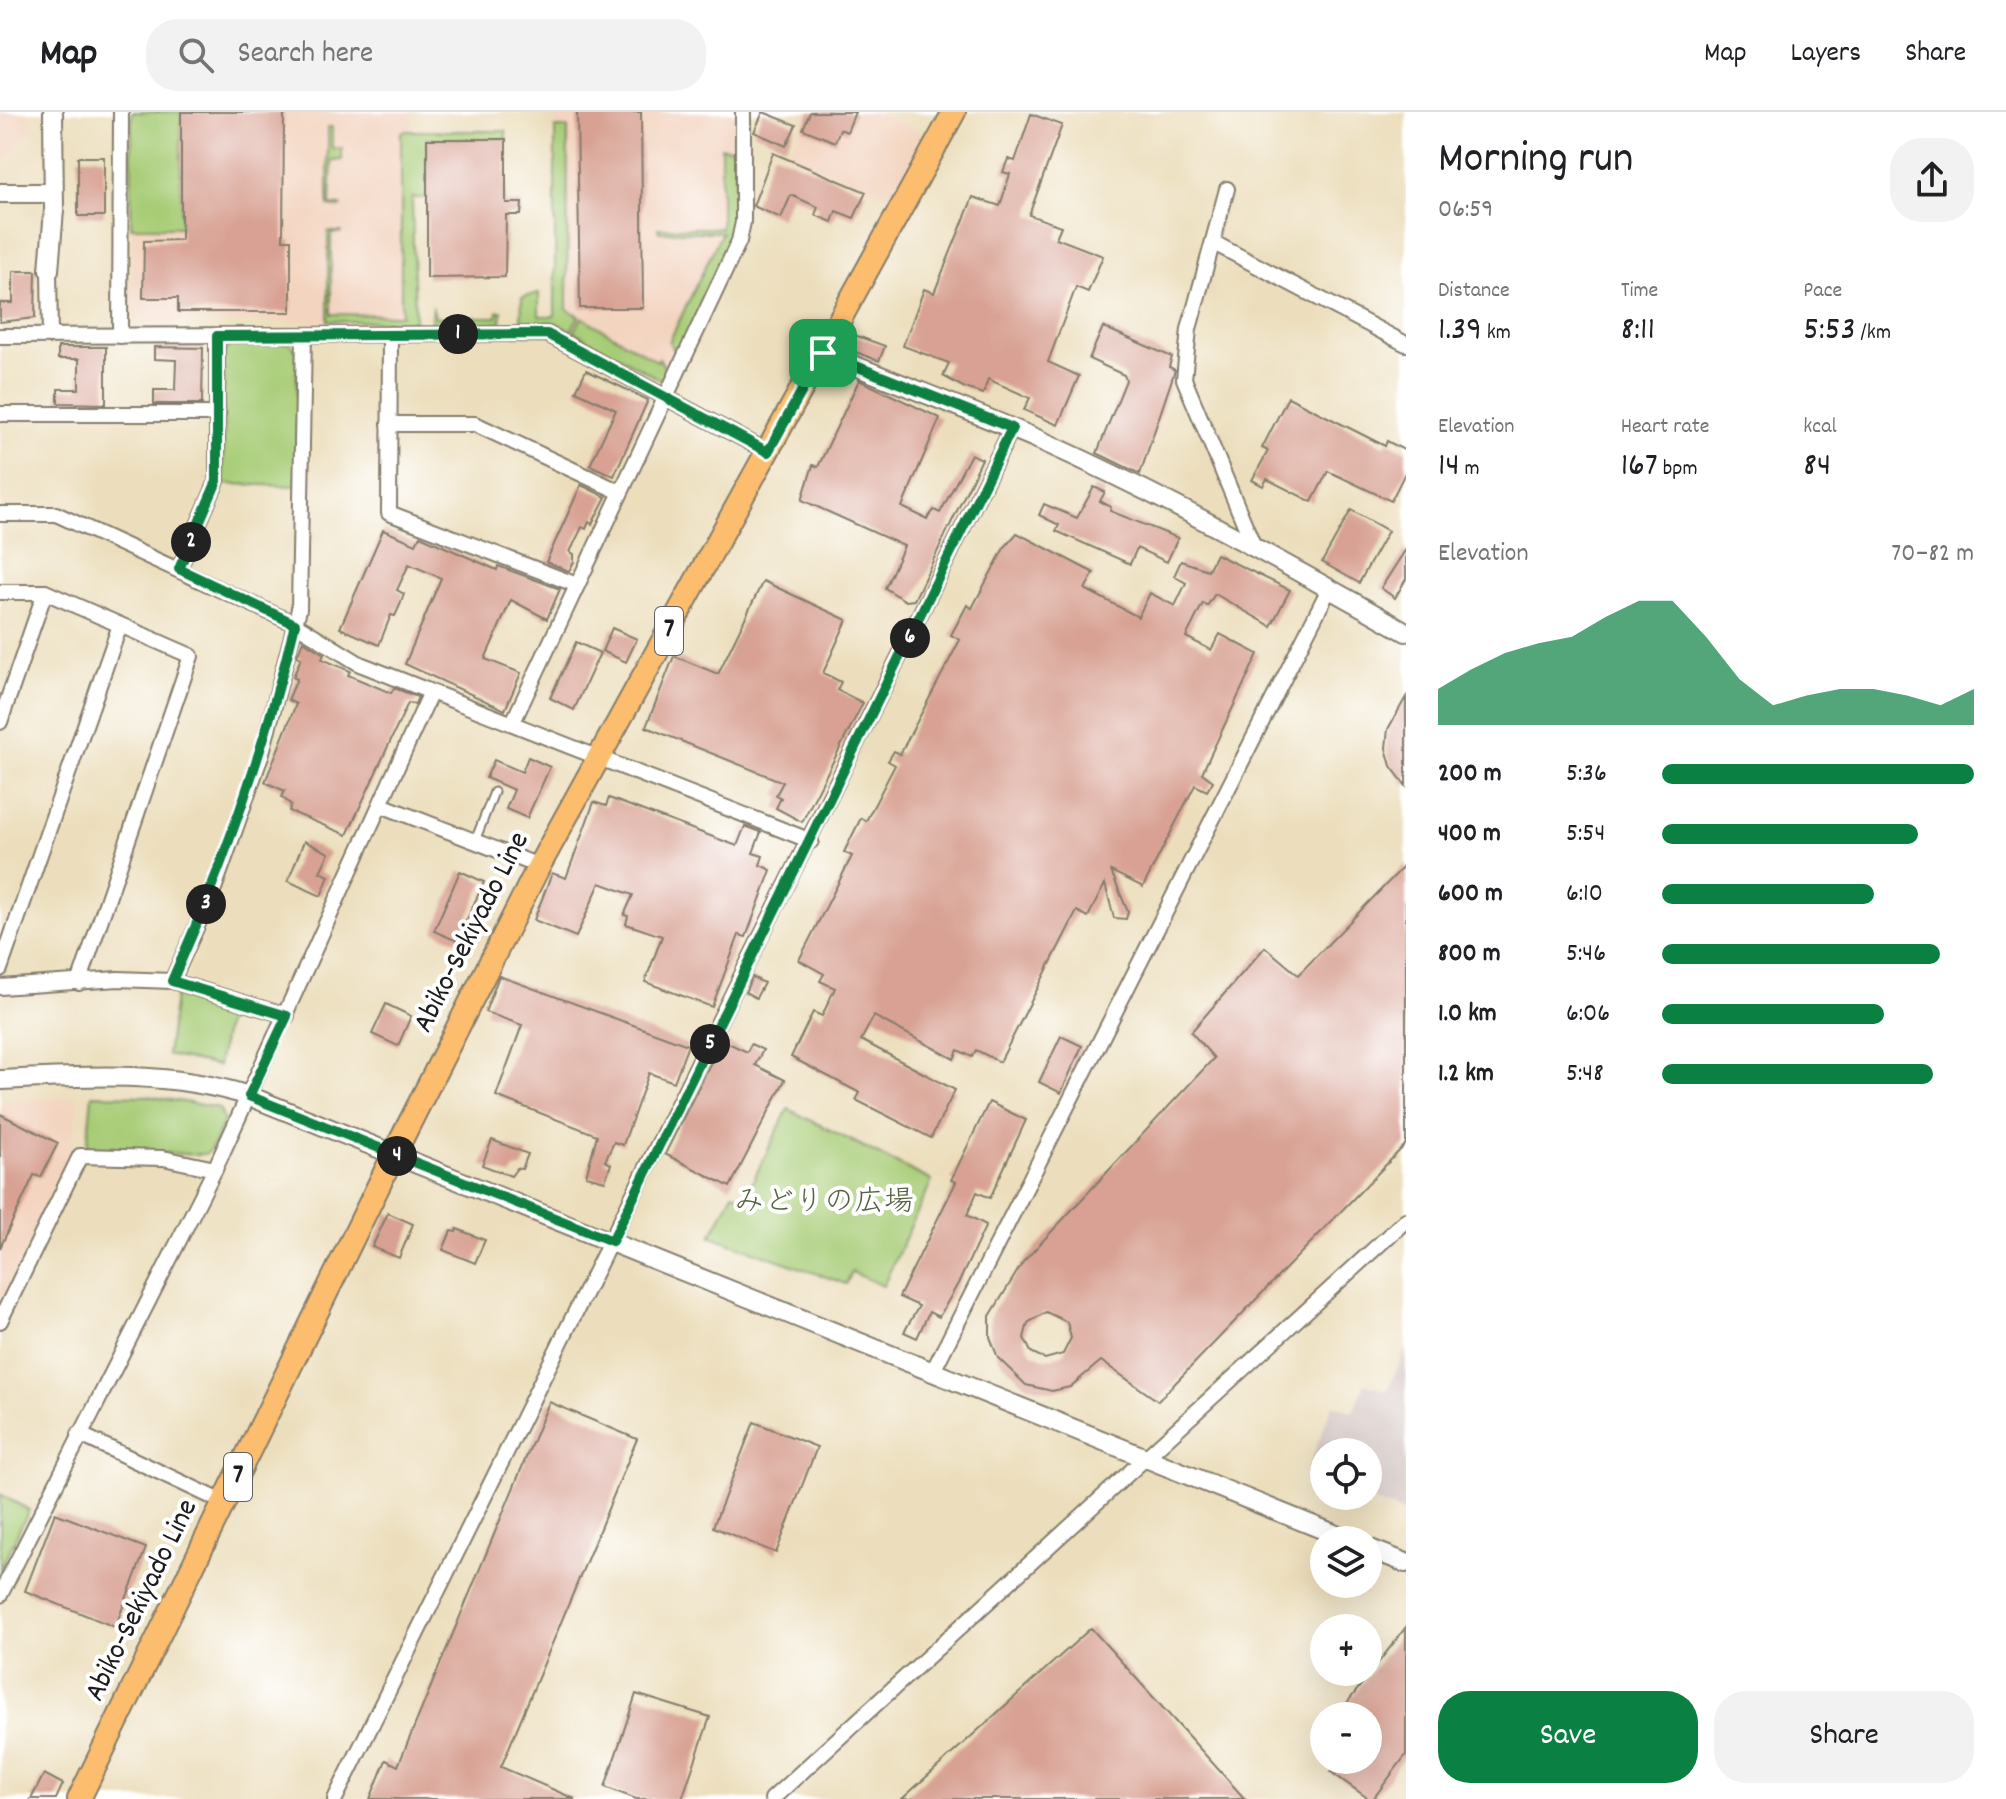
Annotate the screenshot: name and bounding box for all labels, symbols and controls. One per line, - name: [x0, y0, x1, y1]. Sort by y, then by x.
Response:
- search box: [146, 19, 706, 91]
- text: Map: [40, 28, 98, 83]
- icon: search: [174, 33, 218, 77]
- text: Search here: [238, 34, 373, 77]
- text: Map: [1704, 35, 1747, 75]
- text: Layers: [1791, 35, 1861, 75]
- text: Share: [1905, 35, 1966, 75]
- text: Morning run: [1438, 130, 1633, 193]
- button: share: [1890, 138, 1974, 222]
- text: 06:59: [1438, 192, 1493, 229]
- text: Distance: [1438, 276, 1510, 307]
- text: Time: [1621, 276, 1658, 307]
- text: Pace: [1803, 276, 1842, 307]
- text: 1.39: [1438, 307, 1482, 356]
- text: 8:11: [1621, 307, 1655, 356]
- text: 5:53: [1803, 307, 1856, 356]
- pin: 1: [438, 314, 478, 354]
- text: 1: [456, 318, 460, 349]
- text: km: [1482, 318, 1511, 349]
- text: /km: [1856, 318, 1891, 349]
- pin: [789, 319, 857, 387]
- icon: arrive: [801, 331, 845, 375]
- text: Elevation: [1438, 412, 1515, 443]
- text: Heart rate: [1621, 412, 1710, 443]
- text: kcal: [1803, 412, 1837, 443]
- text: 14: [1438, 443, 1460, 492]
- text: 167: [1621, 443, 1658, 492]
- text: 84: [1803, 443, 1831, 492]
- text: m: [1460, 454, 1480, 485]
- text: bpm: [1658, 454, 1698, 485]
- pin: 2: [171, 522, 211, 562]
- text: 2: [186, 526, 196, 557]
- text: Elevation: [1438, 536, 1528, 573]
- text: 70–82 m: [1891, 536, 1974, 573]
- road number: 7: [655, 607, 683, 655]
- pin: 6: [890, 618, 930, 658]
- text: 6: [905, 622, 915, 653]
- text: 200 m: [1438, 756, 1502, 793]
- text: 5:36: [1566, 756, 1607, 793]
- text: 400 m: [1438, 816, 1501, 853]
- text: 5:54: [1566, 816, 1605, 853]
- street label: Abiko-Sekiyado Line: [404, 825, 542, 1041]
- text: 600 m: [1438, 876, 1503, 913]
- text: 6:10: [1566, 876, 1603, 913]
- pin: 3: [186, 884, 226, 924]
- text: 3: [201, 888, 211, 919]
- text: 800 m: [1438, 936, 1501, 973]
- text: 5:46: [1566, 936, 1606, 973]
- text: 1.0 km: [1438, 996, 1497, 1033]
- text: 6:06: [1566, 996, 1610, 1033]
- pin: 5: [690, 1024, 730, 1064]
- text: 5: [705, 1028, 715, 1059]
- text: 1.2 km: [1438, 1056, 1494, 1093]
- text: 5:48: [1566, 1056, 1604, 1093]
- pin: 4: [377, 1136, 417, 1176]
- text: 4: [392, 1140, 402, 1171]
- park label: みどりの広場: [734, 1183, 914, 1226]
- map controls: [1310, 1438, 1382, 1774]
- button: locate: [1310, 1438, 1382, 1510]
- road number: 7: [224, 1453, 252, 1501]
- street label: Abiko-Sekiyado Line: [75, 1493, 211, 1709]
- button: layers: [1310, 1526, 1382, 1598]
- button: +: [1310, 1614, 1382, 1686]
- button: Save: [1438, 1691, 1698, 1783]
- button: Share: [1714, 1691, 1974, 1783]
- button: −: [1310, 1702, 1382, 1774]

